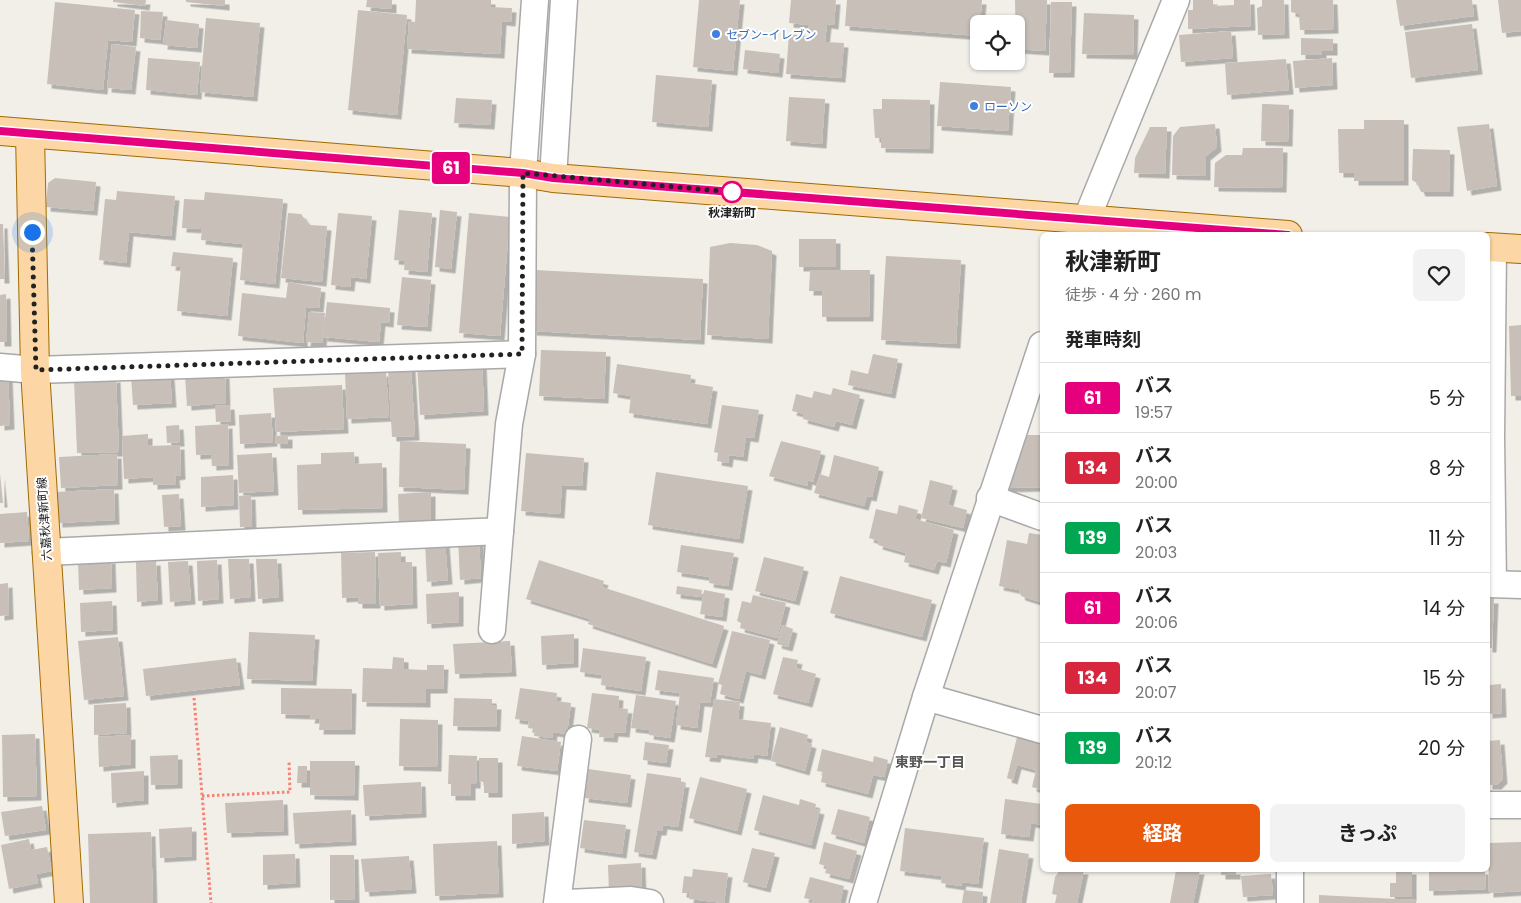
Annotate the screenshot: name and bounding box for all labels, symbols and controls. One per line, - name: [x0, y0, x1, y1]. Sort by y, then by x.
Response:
- map controls: [970, 15, 1025, 70]
- button: locate: [970, 15, 1025, 70]
- place label: セブン-イレブン: [726, 26, 817, 43]
- marker: セブン-イレブン: [710, 28, 722, 40]
- place label: ローソン: [984, 98, 1032, 115]
- marker: ローソン: [968, 100, 980, 112]
- line badge: 61: [428, 152, 474, 184]
- text: 61: [442, 155, 460, 180]
- marker: 秋津新町: [721, 181, 743, 203]
- place label: 秋津新町: [708, 204, 756, 221]
- your location: [20, 220, 45, 245]
- text: 秋津新町: [1065, 245, 1161, 278]
- button: heart: [1413, 249, 1465, 301]
- text: 徒歩 · 4 分 · 260 m: [1065, 283, 1201, 306]
- text: 発車時刻: [1065, 326, 1141, 353]
- text: バス: [1135, 372, 1173, 399]
- text: 61: [1083, 385, 1102, 410]
- text: 5 分: [1429, 385, 1465, 412]
- text: 19:57: [1135, 401, 1172, 424]
- text: バス: [1135, 442, 1173, 469]
- text: 134: [1078, 455, 1107, 480]
- text: 8 分: [1429, 455, 1465, 482]
- text: 20:00: [1135, 471, 1178, 494]
- street label: 六嘉秋津新町線: [33, 477, 55, 561]
- text: バス: [1135, 512, 1173, 539]
- text: 139: [1078, 525, 1107, 550]
- text: 11 分: [1429, 525, 1465, 552]
- text: 20:03: [1135, 541, 1177, 564]
- text: バス: [1135, 582, 1173, 609]
- text: 61: [1083, 595, 1102, 620]
- text: 14 分: [1423, 595, 1465, 622]
- text: 20:06: [1135, 611, 1178, 634]
- text: バス: [1135, 652, 1173, 679]
- text: 134: [1078, 665, 1107, 690]
- text: 15 分: [1423, 665, 1465, 692]
- text: 20:07: [1135, 681, 1176, 704]
- text: バス: [1135, 722, 1173, 749]
- text: 139: [1078, 735, 1107, 760]
- text: 20 分: [1418, 735, 1465, 762]
- text: 20:12: [1135, 751, 1172, 774]
- district label: 東野一丁目: [895, 752, 965, 772]
- button: 経路: [1065, 804, 1260, 862]
- button: きっぷ: [1270, 804, 1465, 862]

